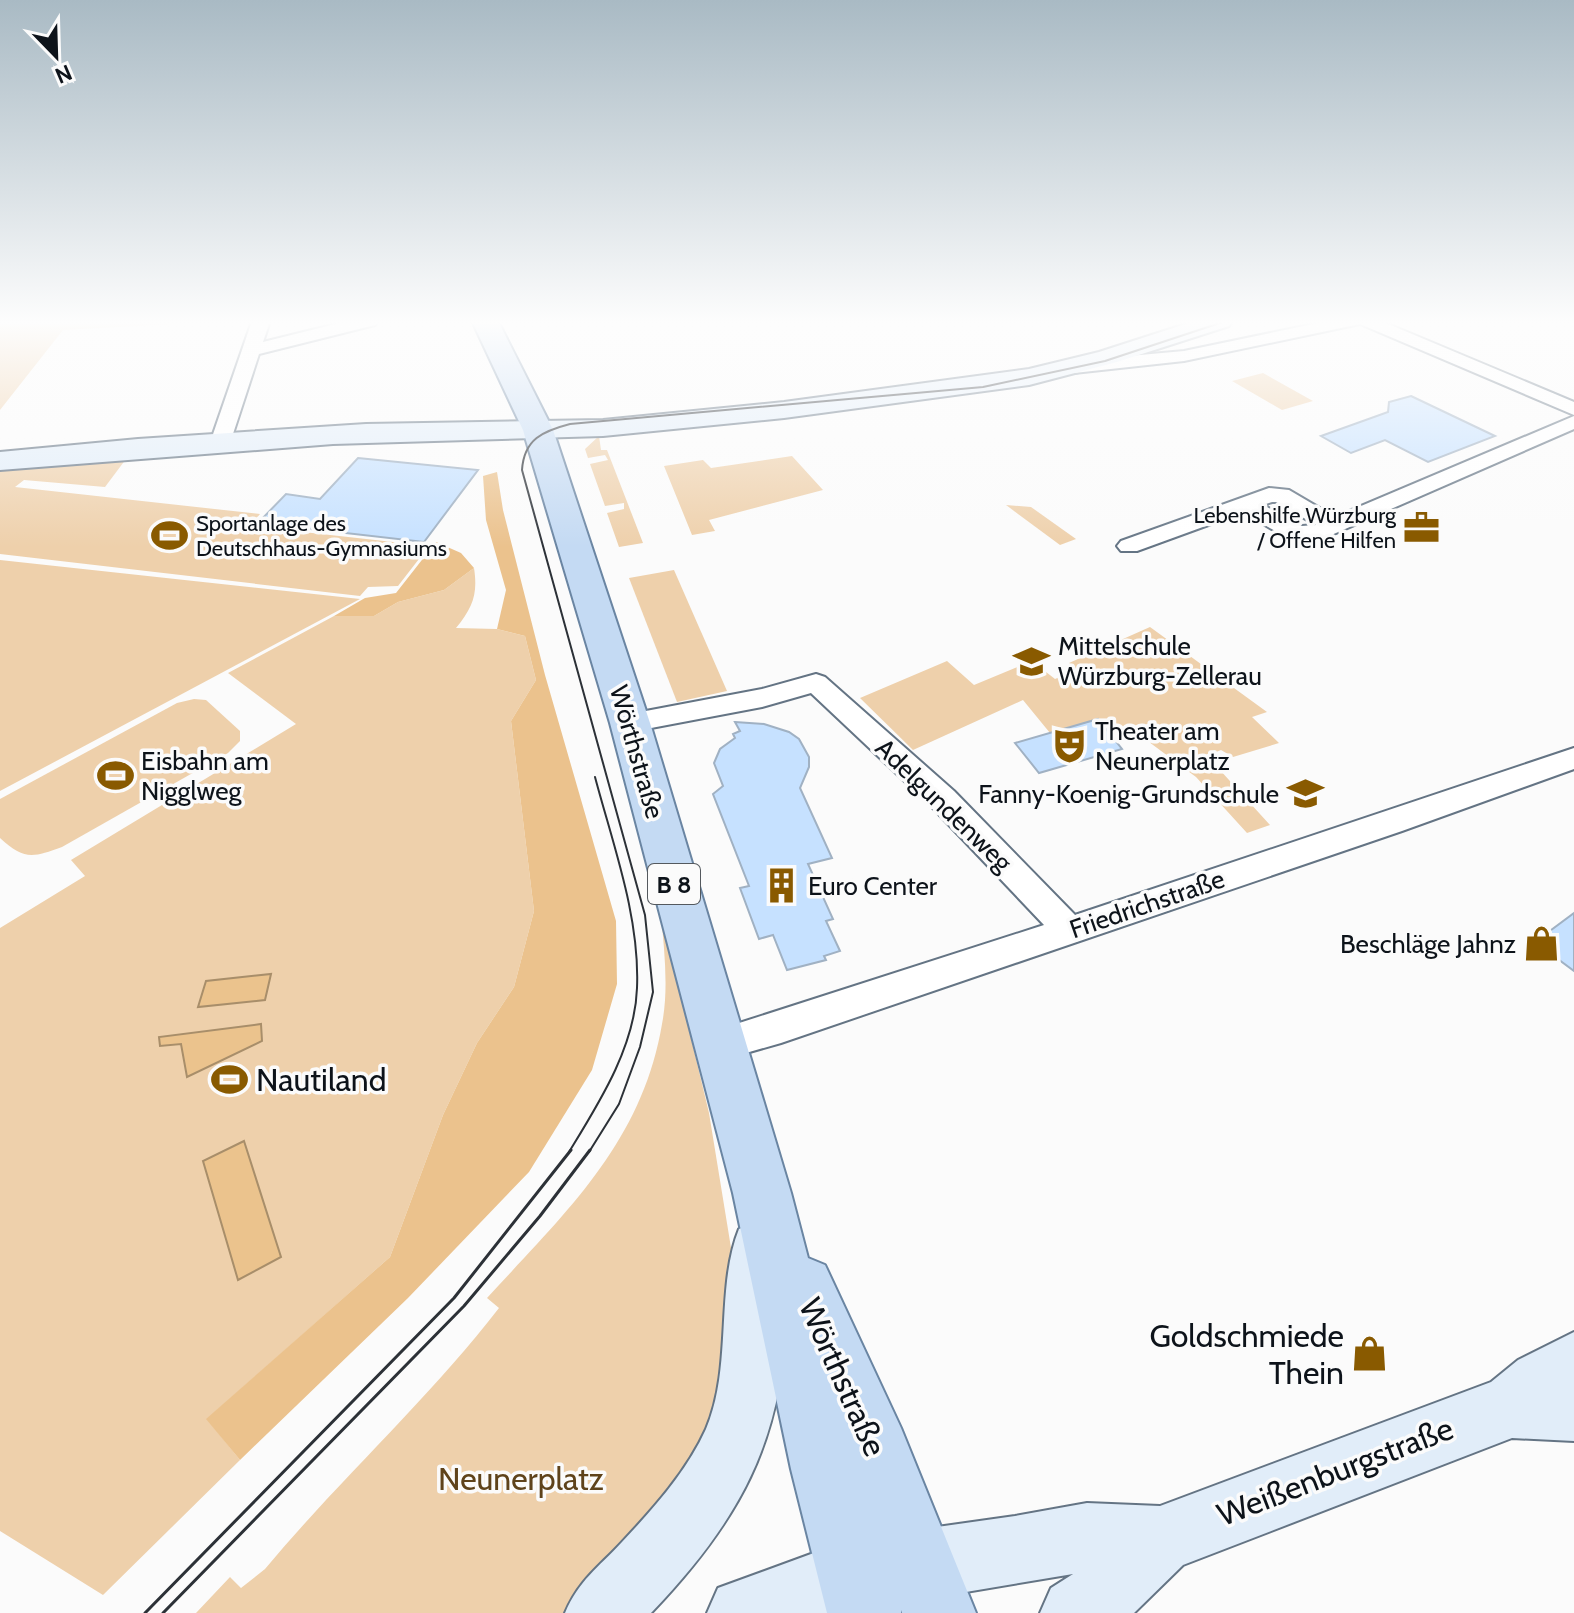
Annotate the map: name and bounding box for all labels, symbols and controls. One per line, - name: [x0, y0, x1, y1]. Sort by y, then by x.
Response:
- north arrow: [16, 16, 96, 96]
- text: N: [51, 58, 76, 89]
- place label: Lebenshilfe Würzburg / Offene Hilfen: [1193, 502, 1397, 554]
- office icon: Lebenshilfe Würzburg / Offene Hilfen: [1403, 509, 1441, 547]
- place label: Sportanlage des Deutschhaus-Gymnasiums: [196, 510, 447, 562]
- sports icon: Sportanlage des Deutschhaus-Gymnasiums: [151, 517, 189, 555]
- place label: Mittelschule Würzburg-Zellerau: [1058, 630, 1262, 692]
- school or university icon: Mittelschule Würzburg-Zellerau: [1013, 642, 1051, 680]
- street label: Wörthstraße: [603, 682, 671, 822]
- place label: Theater am Neunerplatz: [1095, 715, 1230, 777]
- theatre icon: Theater am Neunerplatz: [1050, 727, 1088, 765]
- street label: Adelgundenweg: [869, 732, 1020, 879]
- place label: Eisbahn am Nigglweg: [141, 745, 269, 807]
- sports icon: Eisbahn am Nigglweg: [96, 757, 134, 795]
- school or university icon: Fanny-Koenig-Grundschule: [1286, 775, 1324, 813]
- place label: Fanny-Koenig-Grundschule: [978, 778, 1279, 810]
- street label: Friedrichstraße: [1065, 863, 1229, 945]
- road number: B 8: [648, 864, 700, 904]
- building icon: Euro Center: [763, 867, 801, 905]
- place label: Euro Center: [808, 870, 938, 902]
- shop icon: Beschläge Jahnz: [1523, 925, 1561, 963]
- place label: Beschläge Jahnz: [1340, 928, 1516, 960]
- sports icon: Nautiland: [211, 1060, 249, 1098]
- place label: Nautiland: [256, 1060, 386, 1099]
- street label: Wörthstraße: [791, 1292, 895, 1462]
- place label: Goldschmiede Thein: [1149, 1316, 1344, 1392]
- shop icon: Goldschmiede Thein: [1351, 1334, 1389, 1372]
- street label: Weißenburgstraße: [1212, 1408, 1458, 1534]
- park label: Neunerplatz: [438, 1459, 604, 1498]

